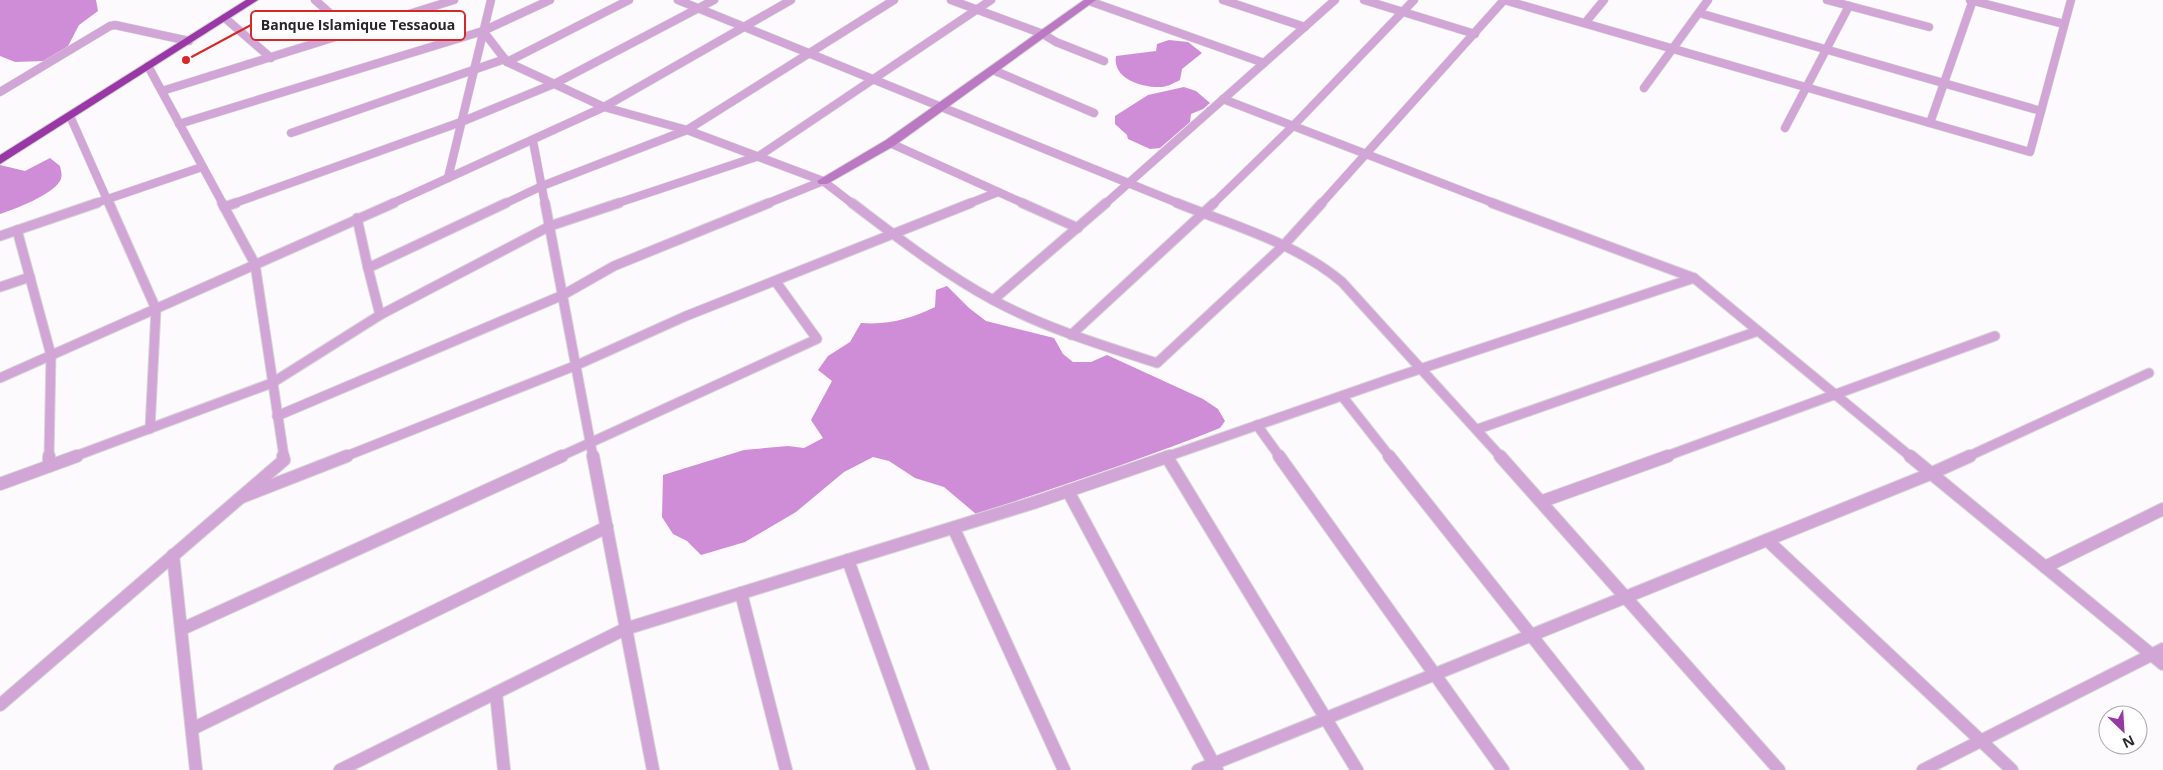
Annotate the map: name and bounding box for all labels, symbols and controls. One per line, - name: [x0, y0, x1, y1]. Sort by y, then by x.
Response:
- callout: Banque Islamique Tessaoua: [251, 11, 465, 40]
- text: Banque Islamique Tessaoua: [261, 15, 455, 34]
- north arrow: [2098, 705, 2148, 755]
- text: N: [2120, 731, 2138, 753]

